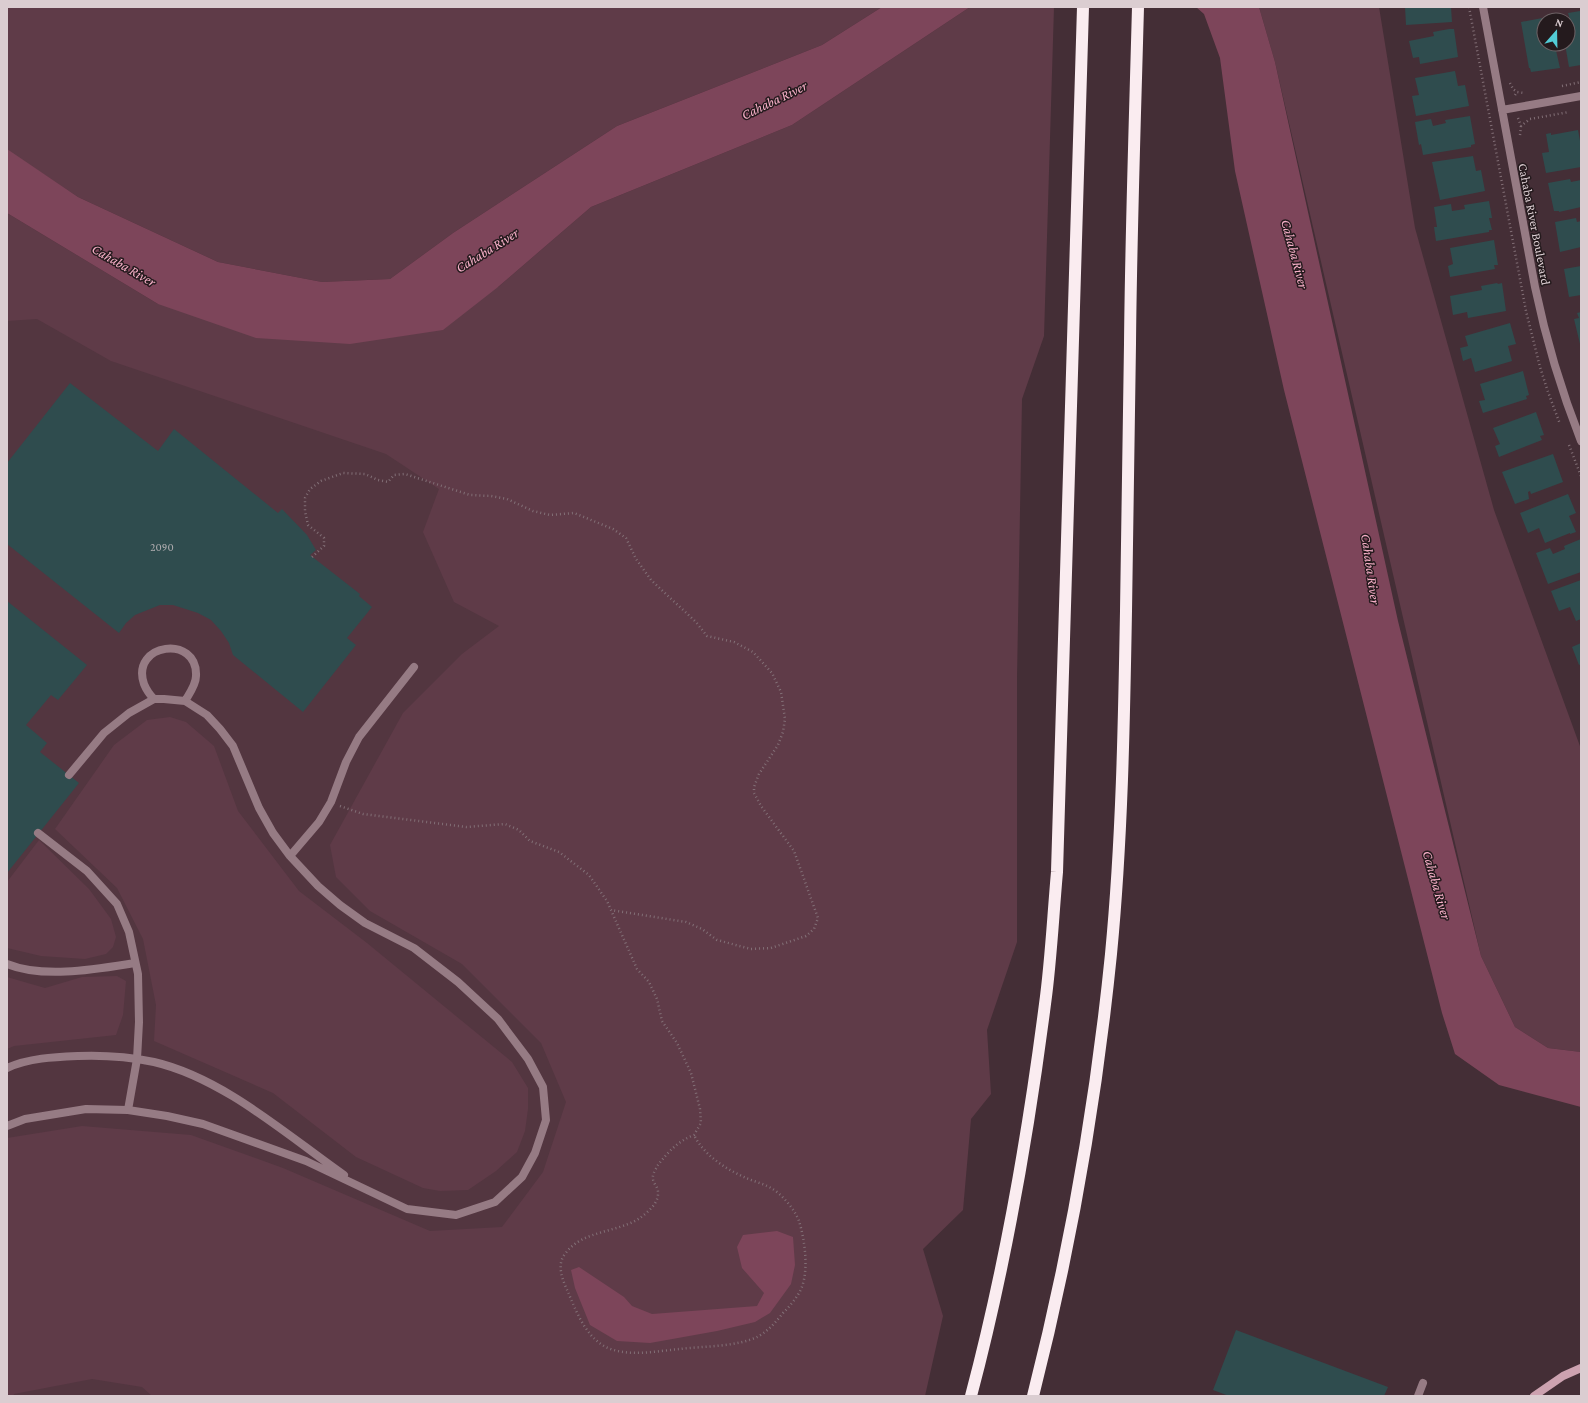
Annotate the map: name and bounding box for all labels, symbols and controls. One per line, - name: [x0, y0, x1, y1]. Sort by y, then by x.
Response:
- north arrow: [1536, 12, 1576, 52]
- text: N: [1554, 16, 1565, 30]
- water label: Cahaba River: [739, 77, 810, 123]
- street label: Cahaba River Boulevard: [1515, 162, 1554, 286]
- water label: Cahaba River: [1278, 218, 1312, 291]
- water label: Cahaba River: [453, 224, 522, 276]
- water label: Cahaba River: [89, 240, 160, 290]
- water label: Cahaba River: [1358, 533, 1384, 606]
- house number: 2090: [150, 541, 174, 553]
- water label: Cahaba River: [1420, 849, 1455, 922]

